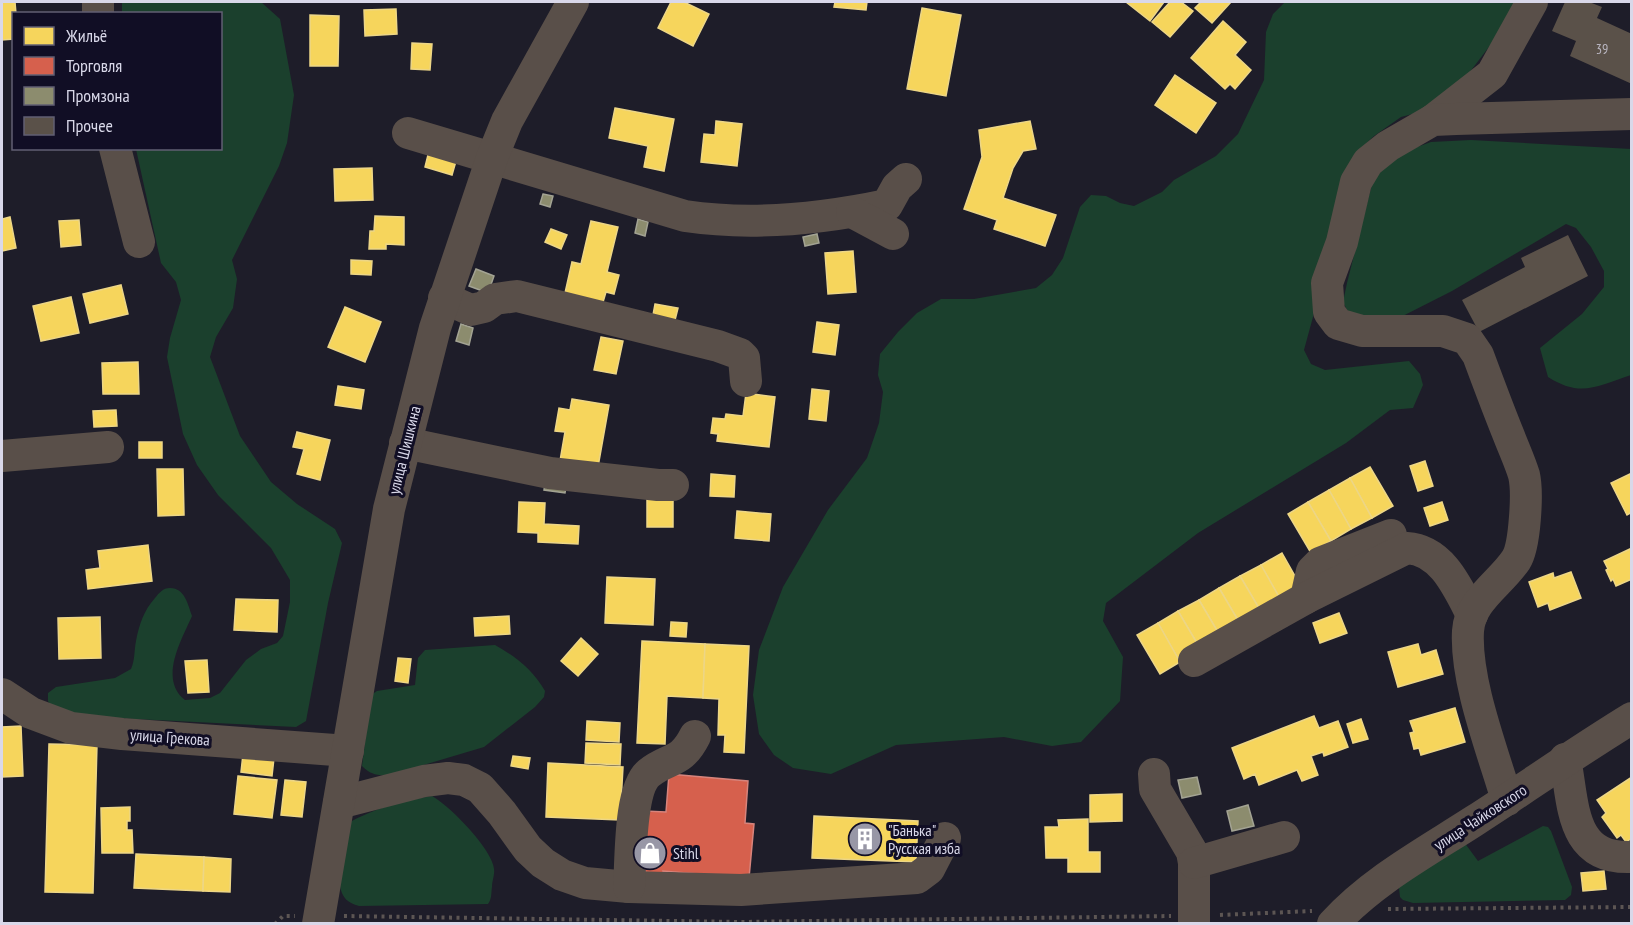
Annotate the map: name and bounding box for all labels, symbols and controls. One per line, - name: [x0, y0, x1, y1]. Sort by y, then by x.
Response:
- legend: [12, 12, 222, 150]
- text: Жильё: [65, 24, 107, 47]
- house number: 39: [1596, 40, 1608, 58]
- text: Торговля: [66, 54, 122, 77]
- text: Промзона: [66, 84, 130, 107]
- text: Прочее: [66, 114, 113, 137]
- street label: улица Шишкина: [383, 404, 425, 496]
- street label: улица Грекова: [129, 724, 211, 750]
- street label: улица Чайковского: [1430, 779, 1530, 855]
- place label: "Банька" Русская изба: [888, 820, 960, 858]
- building icon: "Банька" Русская изба: [847, 821, 883, 857]
- shop icon: Stihl: [632, 835, 668, 871]
- place label: Stihl: [673, 843, 699, 863]

